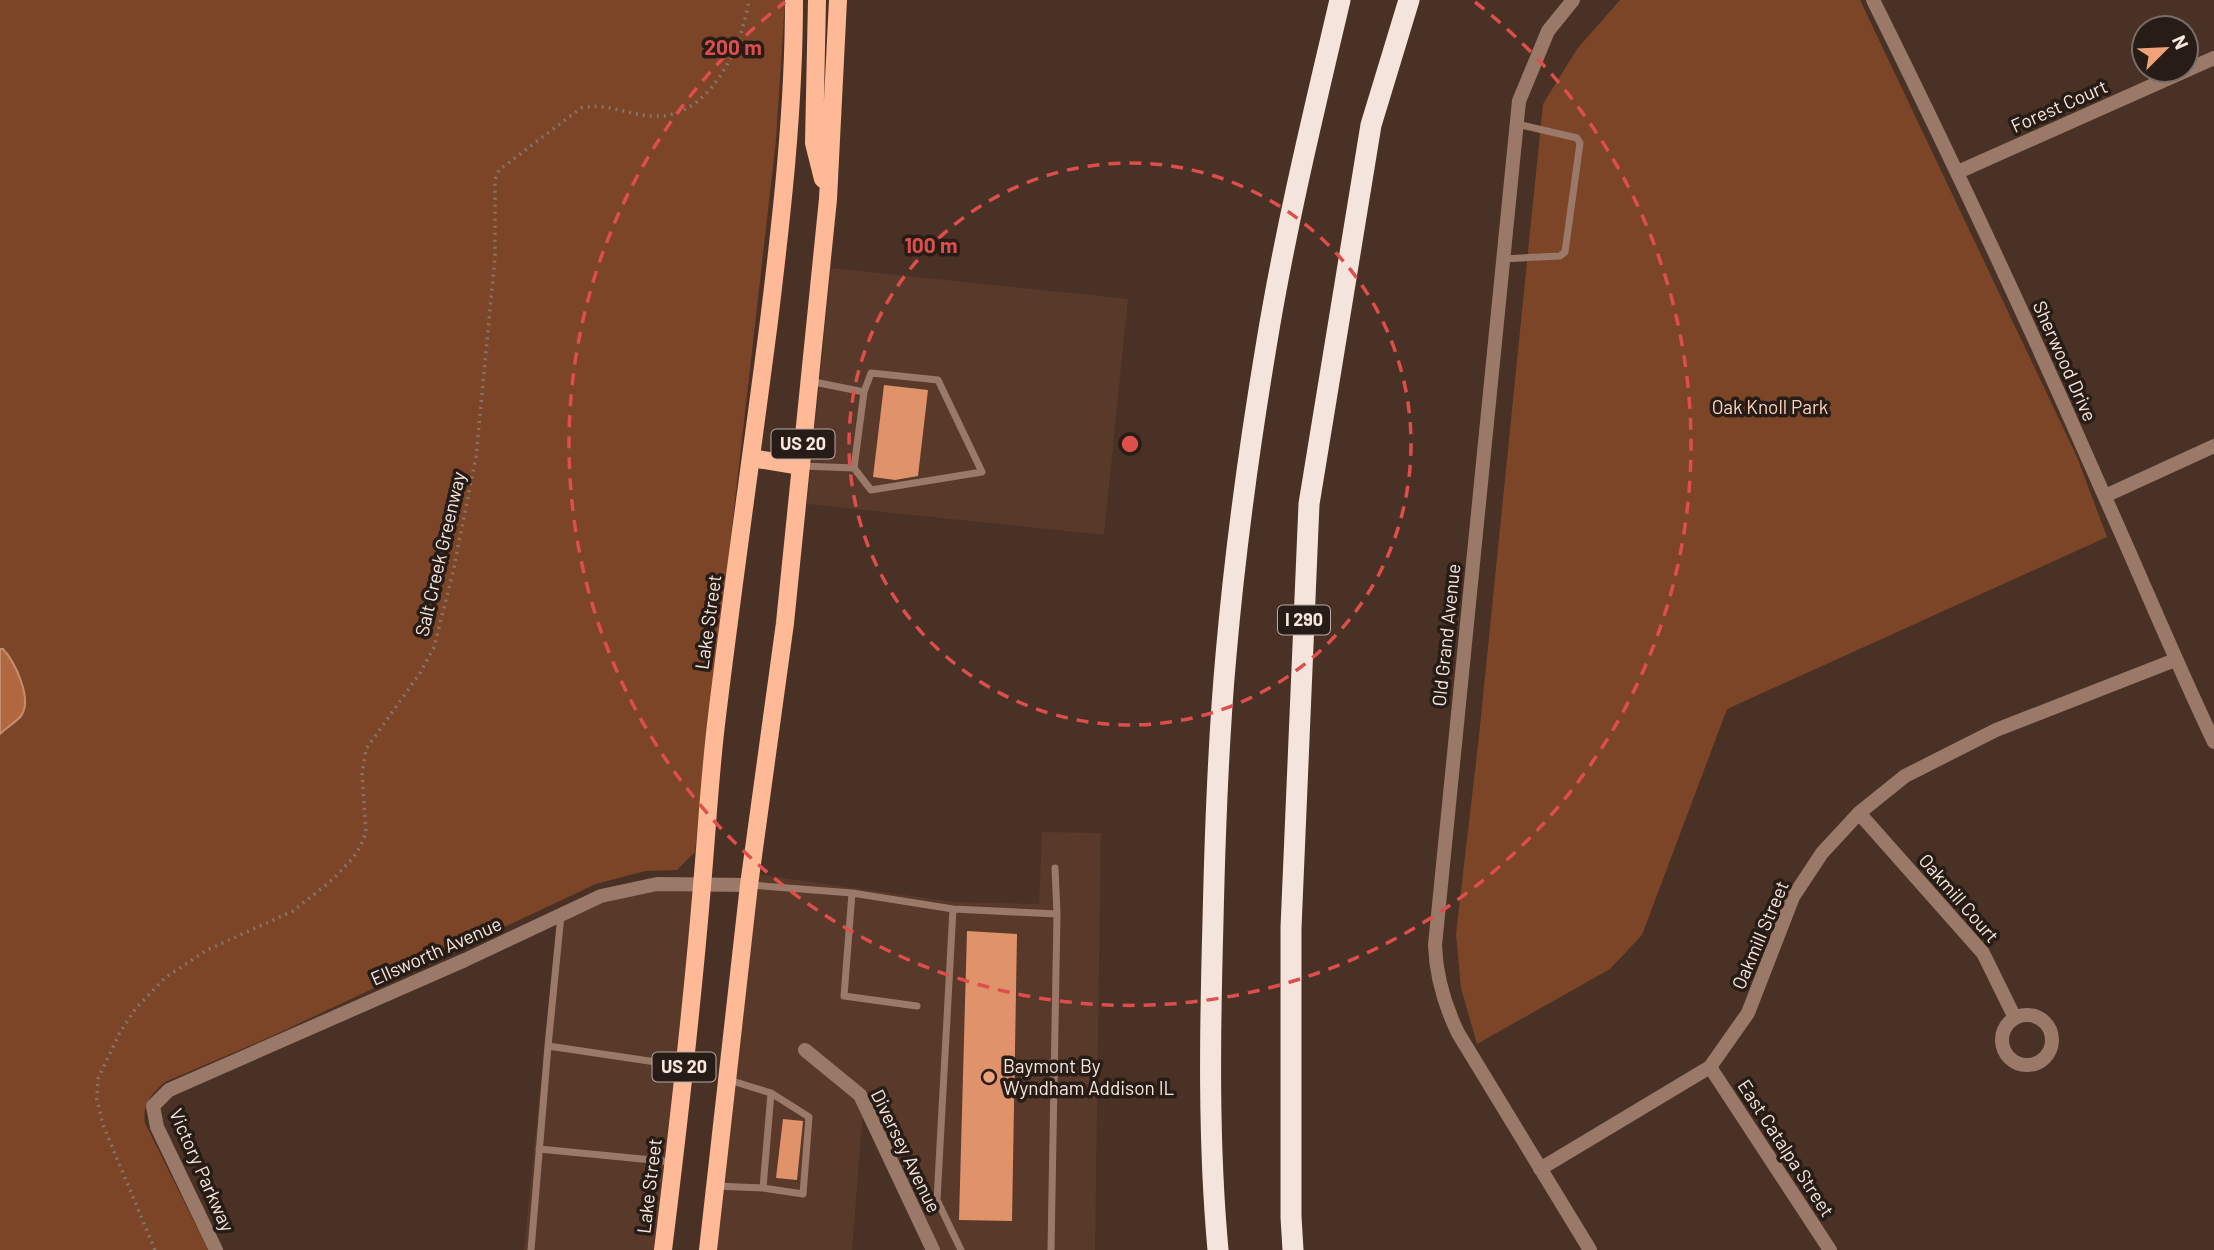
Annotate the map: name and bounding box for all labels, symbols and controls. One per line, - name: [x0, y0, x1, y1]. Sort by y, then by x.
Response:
- north arrow: [2130, 14, 2200, 84]
- text: N: [2168, 31, 2194, 52]
- text: 200 m: [704, 34, 762, 59]
- street label: Forest Court: [2007, 74, 2111, 137]
- text: 100 m: [904, 232, 958, 257]
- street label: Sherwood Drive: [2029, 297, 2102, 425]
- park label: Oak Knoll Park: [1712, 395, 1828, 418]
- road number: US 20: [772, 430, 834, 458]
- centre of rings: [1118, 432, 1142, 456]
- street label: Salt Creek Greenway: [409, 469, 470, 639]
- street label: Old Grand Avenue: [1427, 563, 1464, 707]
- street label: Lake Street: [689, 573, 726, 671]
- road number: I 290: [1278, 606, 1330, 634]
- street label: Oakmill Court: [1915, 849, 2004, 947]
- street label: Oakmill Street: [1726, 877, 1793, 993]
- street label: Ellsworth Avenue: [367, 911, 505, 990]
- road number: US 20: [652, 1052, 716, 1082]
- place label: Baymont By Wyndham Addison IL: [1003, 1054, 1175, 1099]
- marker: Baymont By Wyndham Addison IL: [981, 1069, 997, 1085]
- street label: East Catalpa Street: [1733, 1075, 1839, 1221]
- street label: Diversey Avenue: [867, 1085, 946, 1216]
- street label: Victory Parkway: [165, 1105, 240, 1235]
- street label: Lake Street: [631, 1137, 666, 1235]

